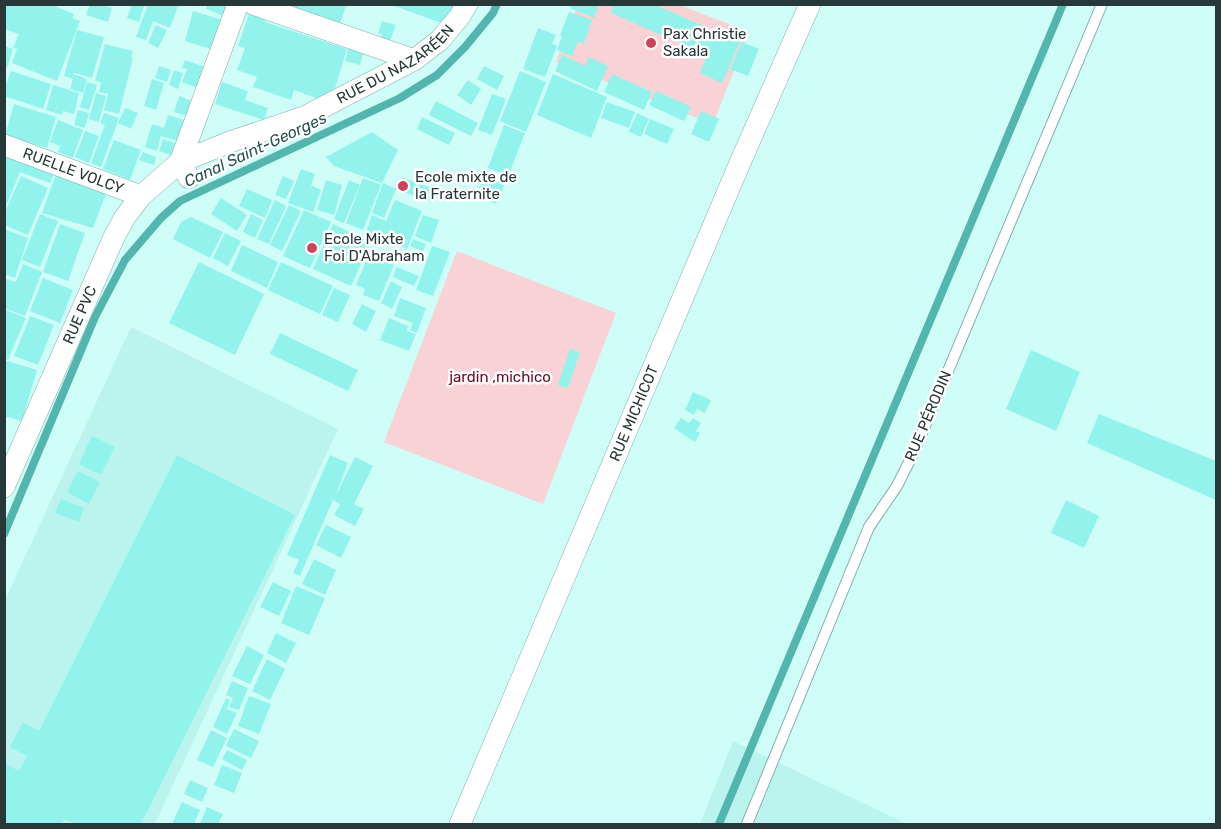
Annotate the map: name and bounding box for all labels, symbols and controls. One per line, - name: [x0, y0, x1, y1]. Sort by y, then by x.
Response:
- street label: RUE DU NAZARÉEN: [334, 21, 458, 107]
- place label: Pax Christie Sakala: [663, 25, 747, 60]
- marker: Pax Christie Sakala: [644, 36, 658, 50]
- water label: Canal Saint-Georges: [181, 108, 330, 191]
- street label: RUELLE VOLCY: [20, 144, 126, 198]
- place label: Ecole mixte de la Fraternite: [415, 168, 517, 203]
- marker: Ecole mixte de la Fraternite: [396, 179, 410, 193]
- place label: Ecole Mixte Foi D'Abraham: [324, 230, 425, 265]
- marker: Ecole Mixte Foi D'Abraham: [305, 241, 319, 255]
- street label: RUE PVC: [59, 283, 100, 347]
- street label: RUE MICHICOT: [606, 362, 662, 464]
- park label: jardin ,michico: [448, 368, 551, 386]
- street label: RUE PÉRODIN: [901, 368, 955, 464]

